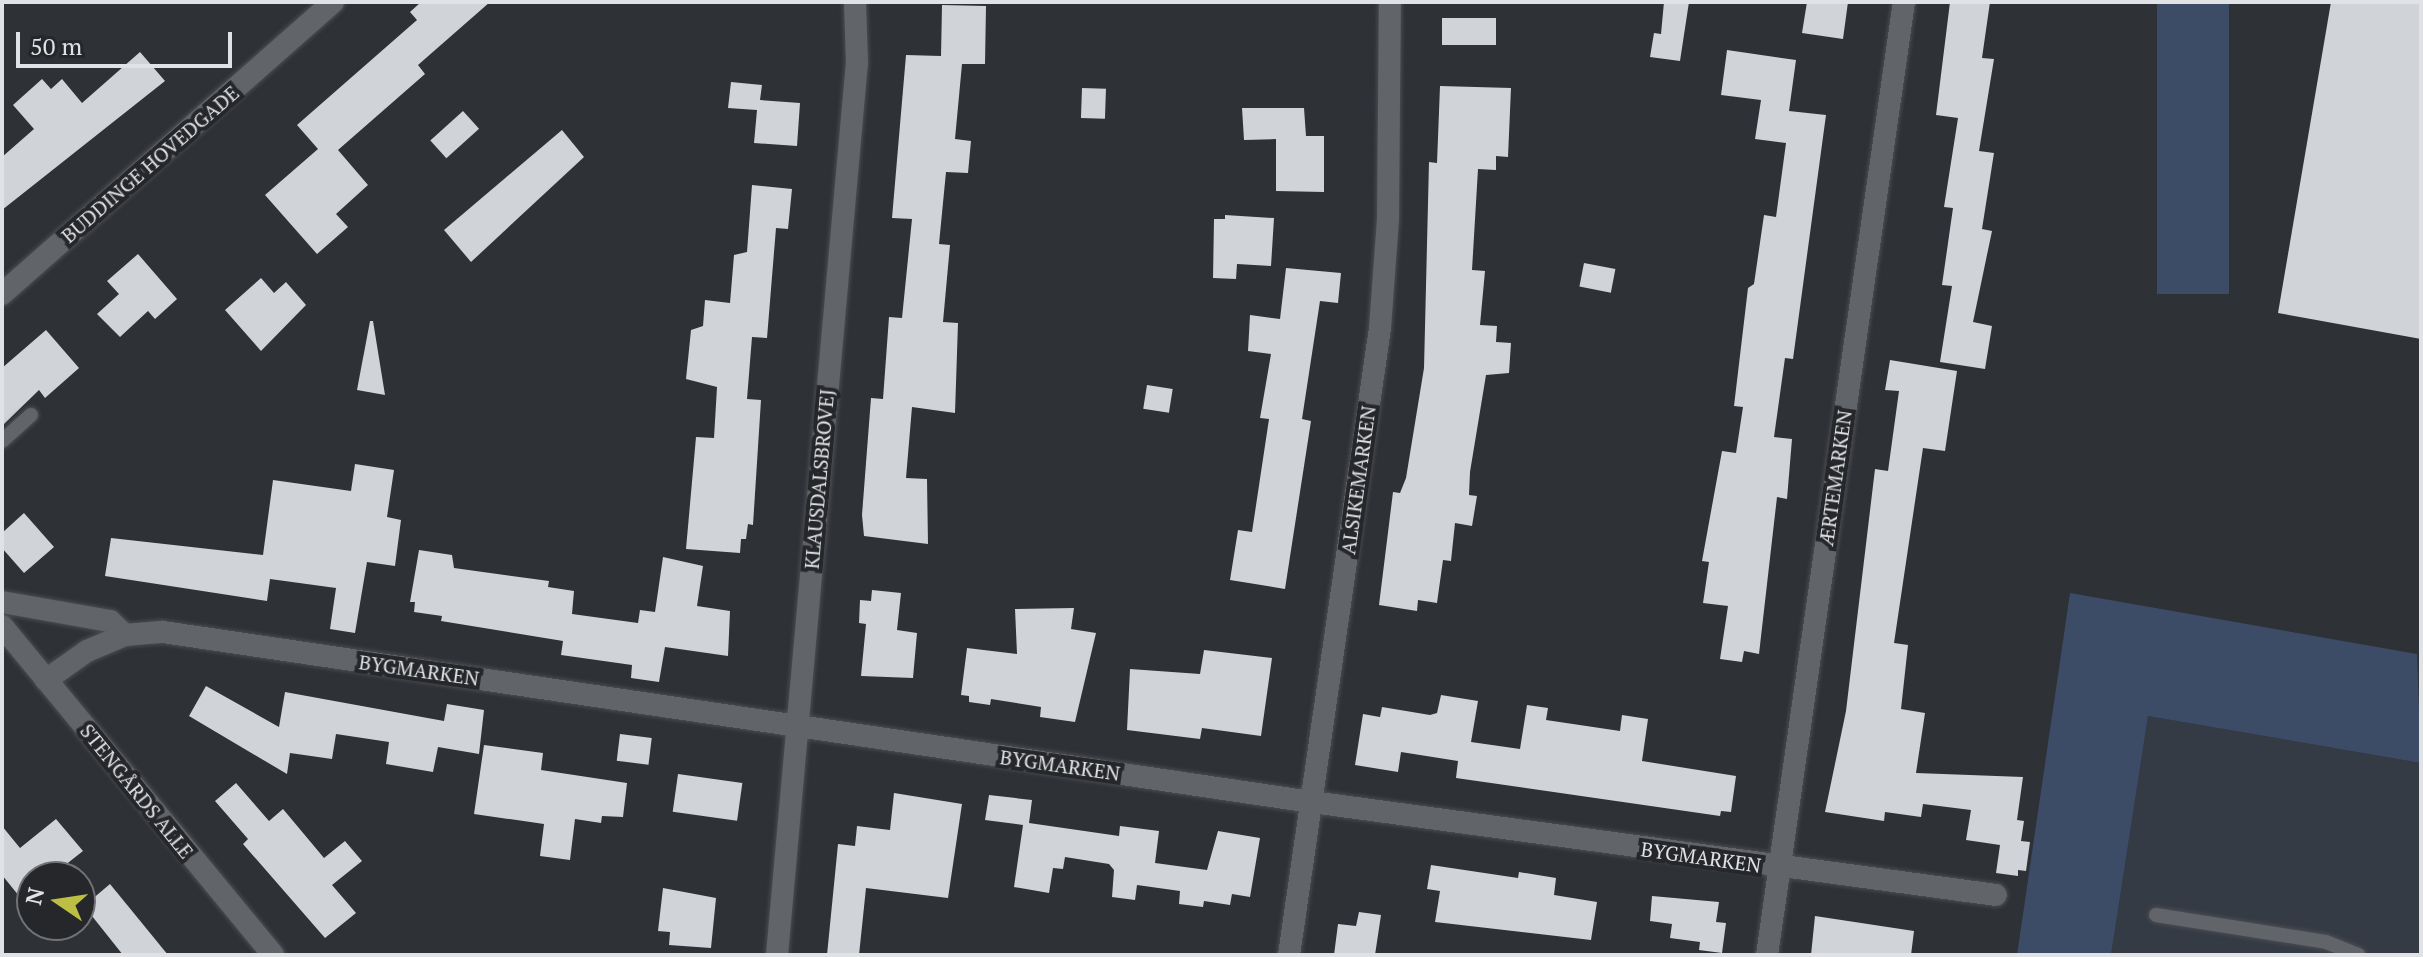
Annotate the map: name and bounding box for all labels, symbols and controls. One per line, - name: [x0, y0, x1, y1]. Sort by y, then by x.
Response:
- scale bar: [20, 16, 236, 66]
- text: 50 m: [30, 30, 82, 62]
- street label: BUDDINGE HOVEDGADE: [56, 80, 244, 248]
- street label: KLAUSDALSBROVEJ: [799, 388, 839, 570]
- street label: ALSIKEMARKEN: [1336, 404, 1380, 556]
- street label: ÆRTEMARKEN: [1814, 408, 1856, 548]
- street label: BYGMARKEN: [357, 650, 481, 690]
- street label: STENGÅRDS ALLE: [75, 719, 199, 863]
- street label: BYGMARKEN: [998, 745, 1122, 785]
- street label: BYGMARKEN: [1639, 837, 1763, 877]
- north arrow: [16, 861, 96, 941]
- text: N: [18, 885, 50, 907]

